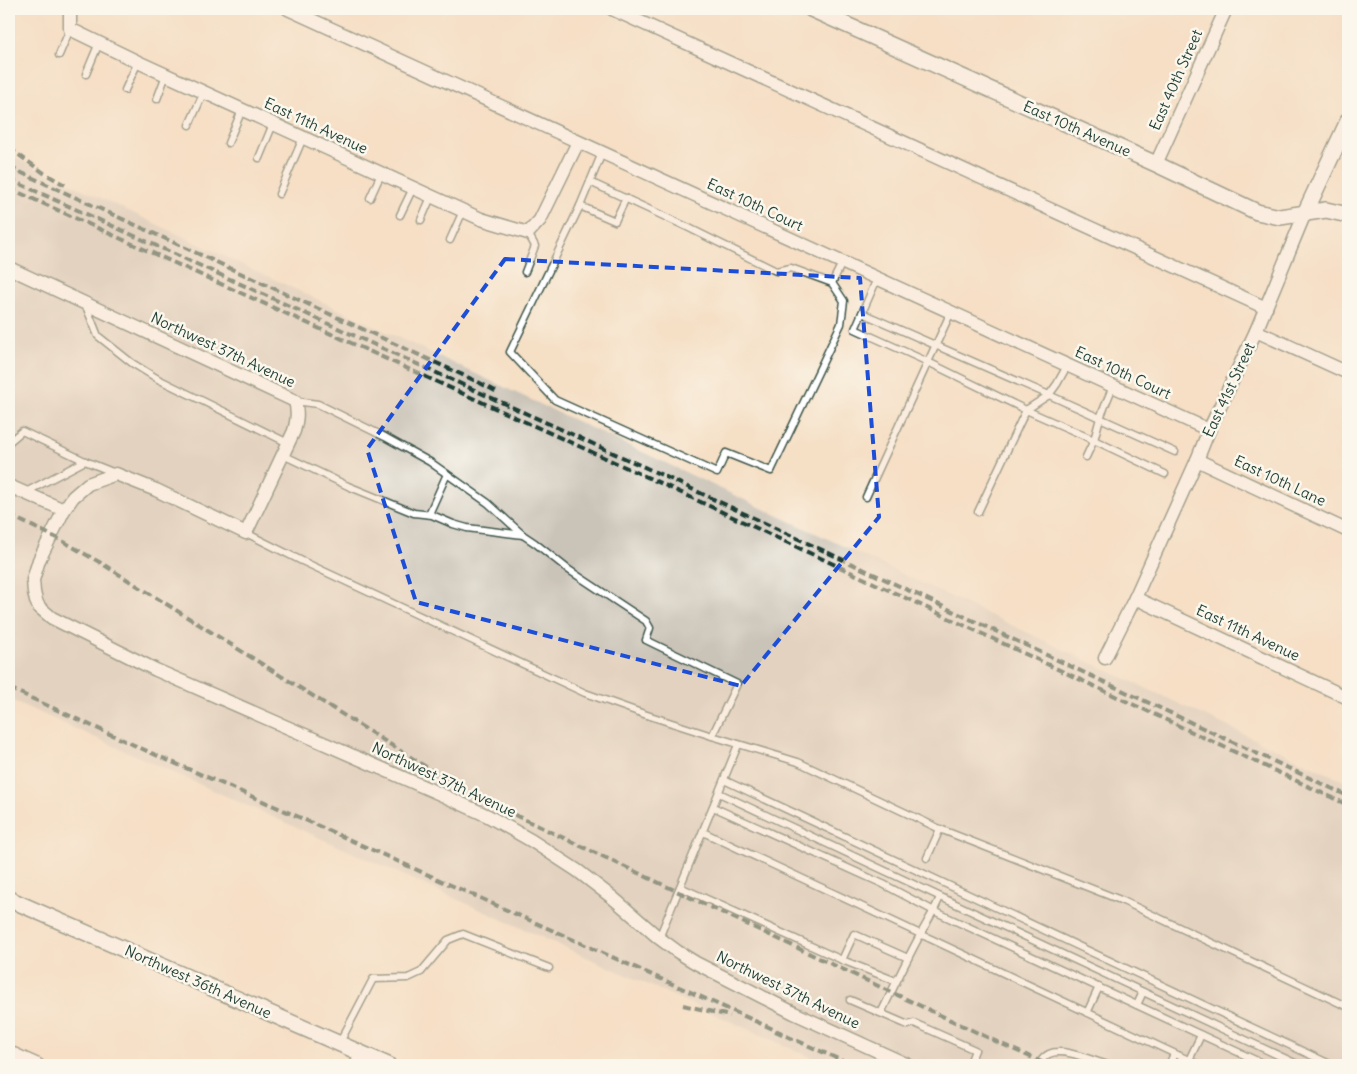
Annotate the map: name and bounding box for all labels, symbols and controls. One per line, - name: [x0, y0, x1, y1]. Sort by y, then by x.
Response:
- street label: East 40th Street: [1145, 26, 1206, 133]
- street label: East 11th Avenue: [261, 93, 371, 158]
- street label: East 10th Avenue: [1020, 96, 1134, 161]
- street label: East 10th Court: [704, 174, 806, 235]
- street label: Northwest 37th Avenue: [148, 308, 298, 391]
- street label: East 41st Street: [1198, 339, 1259, 440]
- street label: East 10th Court: [1072, 342, 1174, 403]
- street label: East 10th Lane: [1231, 451, 1329, 510]
- street label: East 11th Avenue: [1193, 600, 1303, 665]
- street label: Northwest 37th Avenue: [369, 738, 519, 821]
- street label: Northwest 36th Avenue: [122, 941, 274, 1022]
- street label: Northwest 37th Avenue: [713, 947, 863, 1033]

